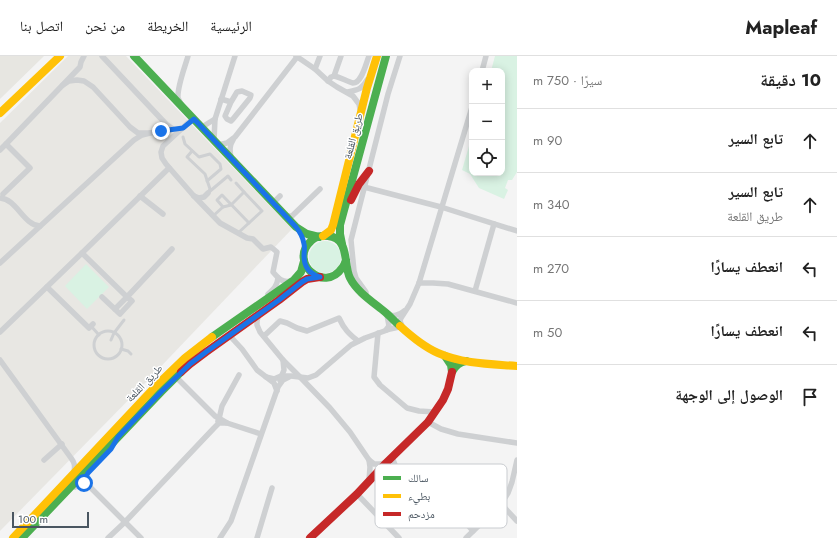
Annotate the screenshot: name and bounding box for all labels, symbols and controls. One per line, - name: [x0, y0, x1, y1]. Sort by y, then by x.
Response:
- text: Mapleaf: [745, 14, 817, 41]
- text: اتصل بنا: [20, 16, 63, 36]
- text: من نحن: [85, 16, 125, 36]
- text: الخريطة: [147, 16, 188, 36]
- text: الرئيسية: [210, 16, 252, 36]
- map controls: [469, 68, 505, 176]
- button: +: [469, 68, 505, 104]
- text: 10 دقيقة: [760, 68, 821, 92]
- text: سيرًا · 750 m: [533, 71, 602, 90]
- button: −: [469, 104, 505, 140]
- street label: طريق القلعة: [339, 111, 367, 161]
- route end: [152, 122, 170, 140]
- text: تابع السير: [728, 128, 783, 150]
- icon: ahead: [799, 130, 821, 152]
- text: 90 m: [533, 131, 562, 150]
- button: locate: [469, 140, 505, 176]
- text: تابع السير: [728, 181, 783, 203]
- icon: ahead: [799, 194, 821, 216]
- text: 340 m: [533, 195, 570, 214]
- text: طريق القلعة: [727, 207, 783, 226]
- text: انعطف يسارًا: [710, 256, 783, 278]
- icon: left: [799, 258, 821, 280]
- text: 270 m: [533, 259, 569, 278]
- text: انعطف يسارًا: [710, 320, 783, 342]
- icon: left: [799, 322, 821, 344]
- text: 50 m: [533, 323, 562, 342]
- street label: طريق القلعة: [122, 360, 166, 406]
- text: الوصول إلى الوجهة: [675, 384, 783, 406]
- icon: arrive: [799, 386, 821, 408]
- legend: [375, 464, 507, 528]
- text: سالك: [408, 470, 428, 486]
- route start: [75, 474, 93, 492]
- text: بطيء: [408, 488, 430, 505]
- text: مزدحم: [408, 506, 435, 522]
- scale bar: [12, 510, 89, 529]
- text: 100 m: [18, 511, 48, 527]

